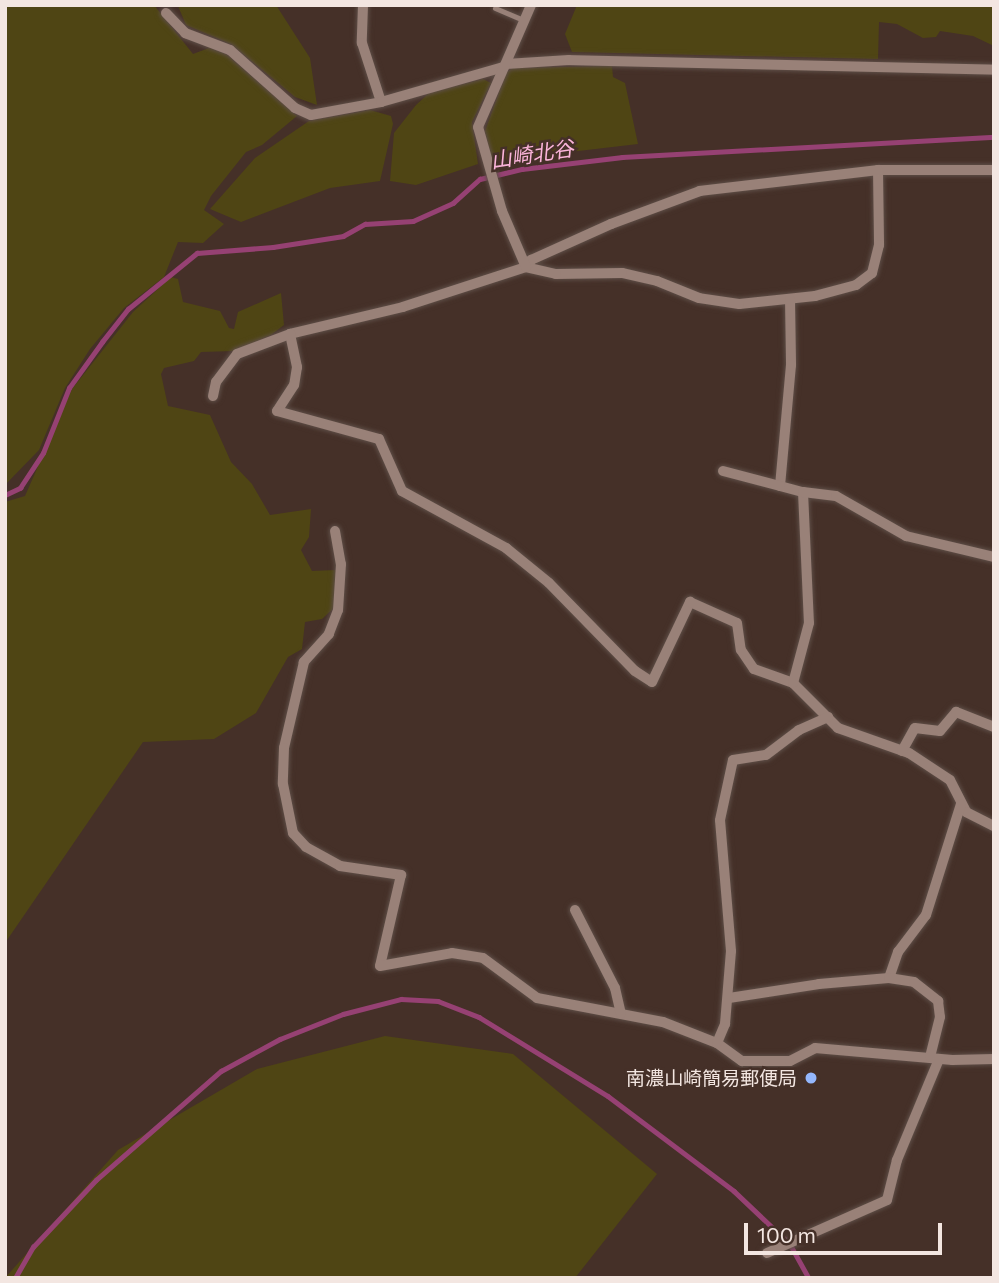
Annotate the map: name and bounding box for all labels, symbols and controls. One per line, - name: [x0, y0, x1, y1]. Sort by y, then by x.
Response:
- water label: 山崎北谷: [489, 135, 575, 173]
- place label: 南濃山崎簡易郵便局: [626, 1067, 797, 1089]
- marker: 南濃山崎簡易郵便局: [803, 1070, 819, 1086]
- scale bar: [747, 1210, 945, 1254]
- text: 100 m: [757, 1222, 816, 1247]

